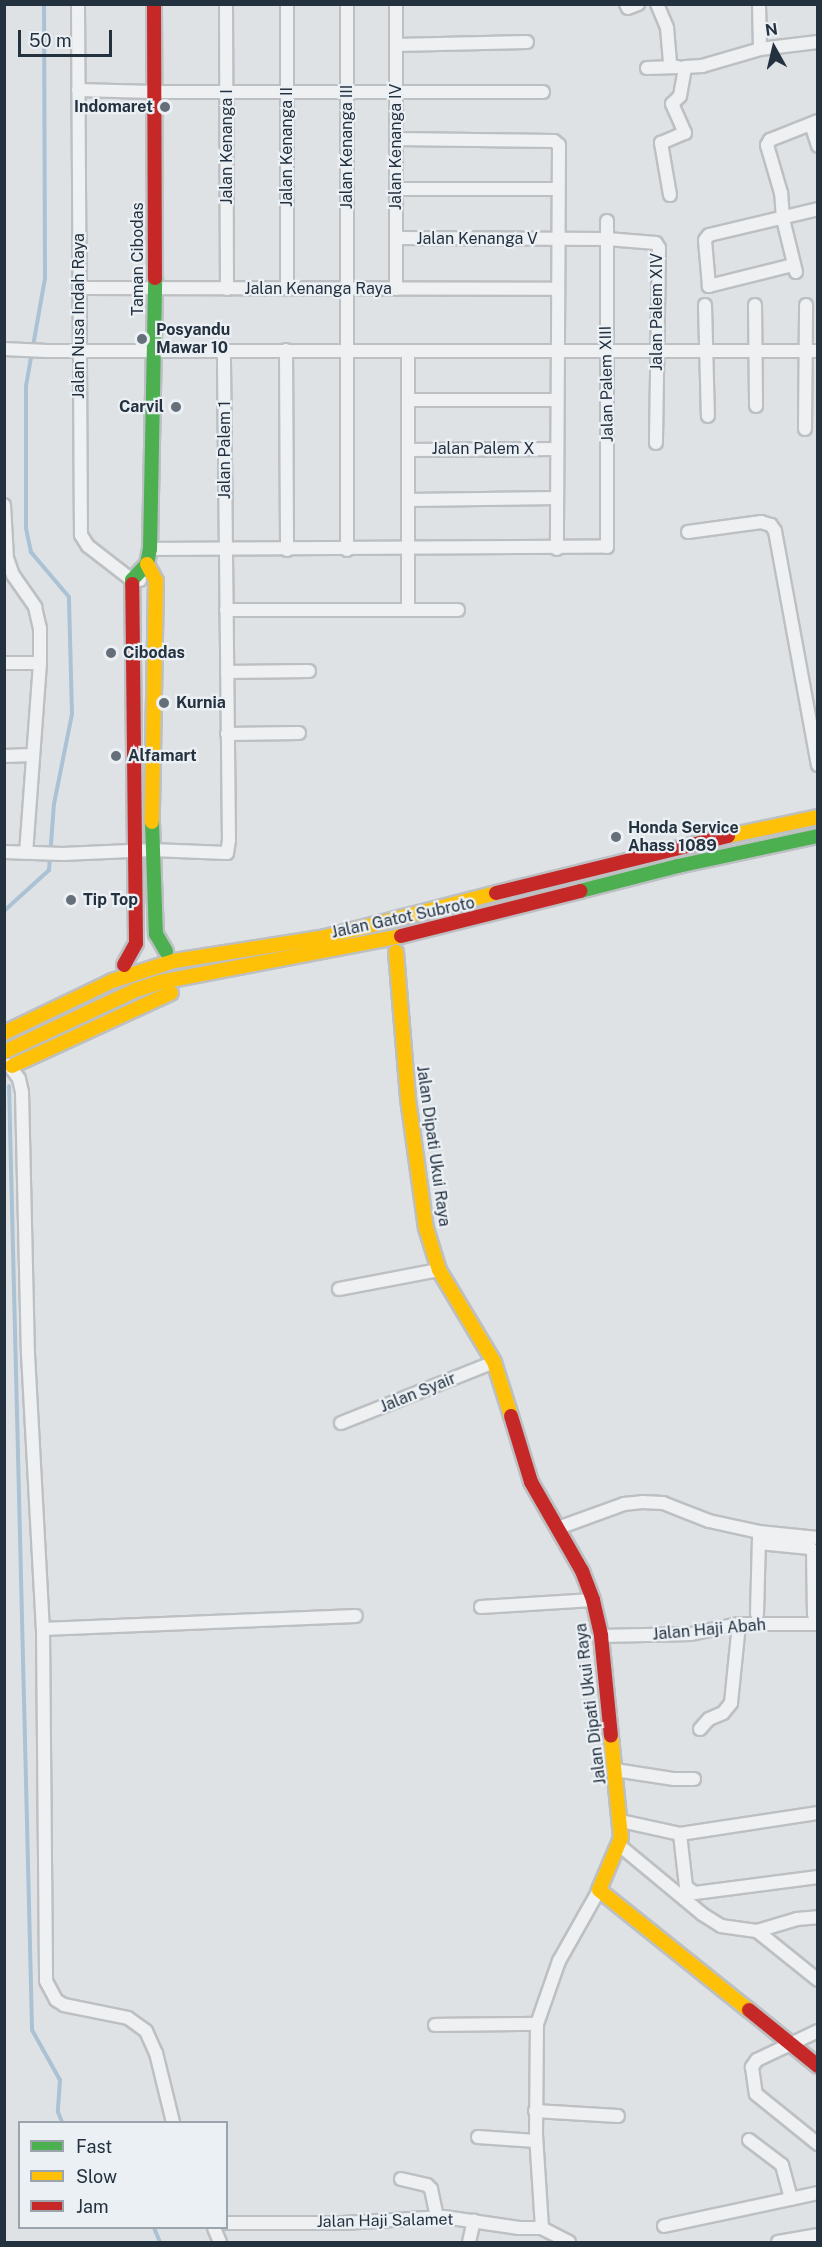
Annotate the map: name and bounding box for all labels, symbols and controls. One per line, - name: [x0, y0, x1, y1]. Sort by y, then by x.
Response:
- scale bar: [21, 18, 116, 56]
- north arrow: [744, 18, 804, 78]
- text: N: [764, 19, 779, 40]
- text: 50 m: [29, 30, 72, 51]
- street label: Jalan Kenanga IV: [386, 84, 406, 210]
- street label: Jalan Kenanga III: [337, 85, 357, 209]
- street label: Jalan Kenanga II: [277, 87, 297, 207]
- street label: Jalan Kenanga I: [217, 89, 237, 205]
- place label: Indomaret: [74, 97, 153, 117]
- marker: Indomaret: [158, 100, 172, 114]
- street label: Taman Cibodas: [128, 202, 148, 316]
- street label: Jalan Kenanga V: [416, 229, 538, 249]
- street label: Jalan Nusa Indah Raya: [69, 233, 89, 399]
- street label: Jalan Palem XIV: [647, 253, 667, 371]
- street label: Jalan Kenanga Raya: [244, 279, 392, 299]
- place label: Posyandu Mawar 10: [156, 320, 230, 358]
- street label: Jalan Palem XIII: [596, 326, 618, 442]
- marker: Posyandu Mawar 10: [133, 330, 151, 348]
- place label: Carvil: [119, 397, 164, 417]
- marker: Carvil: [169, 400, 183, 414]
- street label: Jalan Palem 1: [215, 401, 235, 499]
- street label: Jalan Palem X: [432, 439, 534, 459]
- place label: Cibodas: [123, 643, 185, 663]
- marker: Cibodas: [104, 646, 118, 660]
- place label: Kurnia: [176, 693, 226, 713]
- marker: Kurnia: [157, 696, 171, 710]
- place label: Alfamart: [128, 746, 197, 766]
- marker: Alfamart: [109, 749, 123, 763]
- place label: Honda Service Ahass 1089: [628, 818, 739, 856]
- marker: Honda Service Ahass 1089: [609, 830, 623, 844]
- place label: Tip Top: [83, 890, 138, 910]
- marker: Tip Top: [64, 893, 78, 907]
- street label: Jalan Gatot Subroto: [329, 893, 477, 943]
- street label: Jalan Dipati Ukui Raya: [412, 1064, 454, 1228]
- street label: Jalan Syair: [377, 1369, 459, 1417]
- street label: Jalan Haji Abah: [651, 1615, 767, 1645]
- street label: Jalan Dipati Ukui Raya: [572, 1622, 610, 1786]
- legend: [18, 2121, 228, 2229]
- text: Fast: [76, 2136, 112, 2157]
- text: Slow: [76, 2166, 117, 2187]
- text: Jam: [76, 2196, 109, 2217]
- street label: Jalan Haji Salamet: [316, 2210, 454, 2232]

